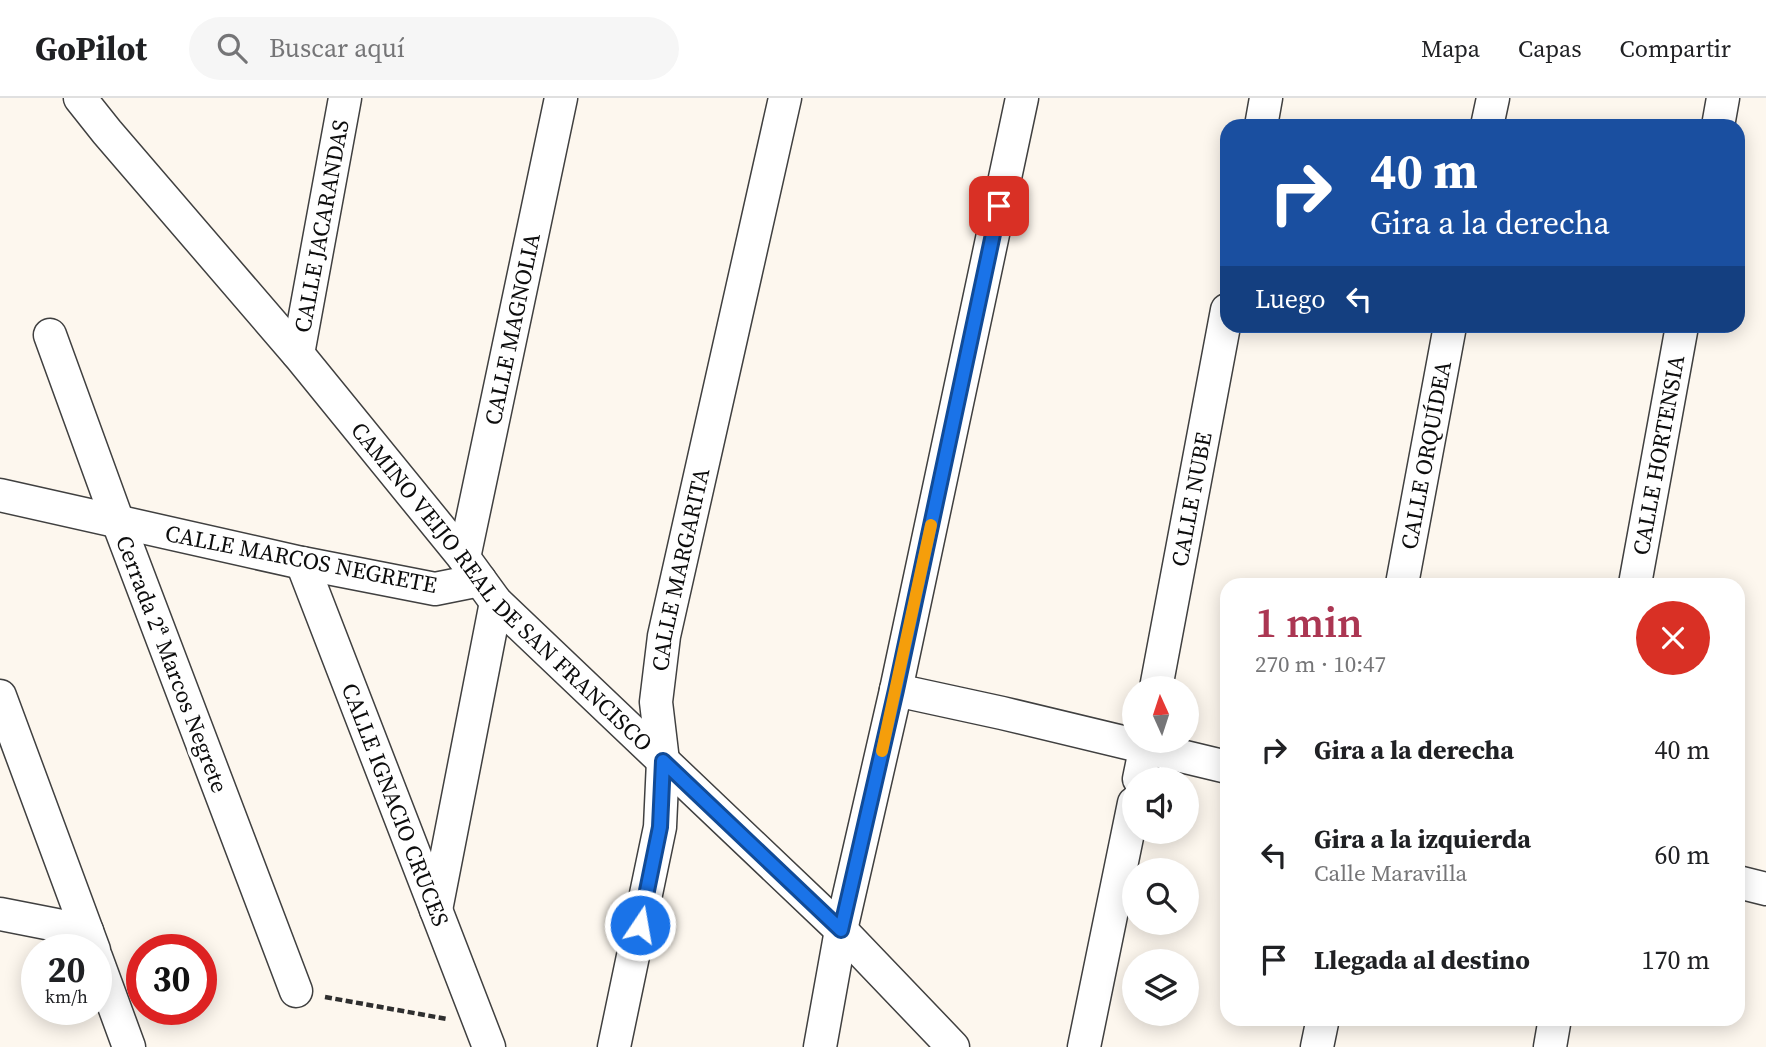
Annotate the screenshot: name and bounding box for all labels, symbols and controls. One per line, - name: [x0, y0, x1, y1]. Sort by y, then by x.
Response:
- search box: [189, 17, 679, 80]
- text: GoPilot: [35, 26, 147, 71]
- icon: search: [213, 29, 251, 67]
- text: Buscar aquí: [269, 30, 405, 66]
- text: Mapa: [1421, 32, 1480, 65]
- text: Capas: [1518, 32, 1582, 65]
- text: Compartir: [1620, 32, 1731, 65]
- street label: CALLE JACARANDAS: [286, 117, 357, 335]
- text: 40 m: [1370, 137, 1478, 204]
- icon: right: [1255, 147, 1346, 238]
- pin: [969, 176, 1029, 236]
- icon: arrive: [980, 187, 1018, 225]
- text: Gira a la derecha: [1370, 201, 1610, 245]
- street label: CALLE MAGNOLIA: [476, 229, 548, 428]
- icon: left: [1340, 280, 1378, 318]
- text: Luego: [1255, 281, 1326, 317]
- street label: CALLE HORTENSIA: [1625, 352, 1693, 558]
- street label: CALLE ORQUÍDEA: [1393, 358, 1459, 552]
- street label: CAMINO VEIJO REAL DE SAN FRANCISCO: [343, 415, 659, 759]
- street label: CALLE NUBE: [1163, 429, 1220, 569]
- street label: CALLE MARGARITA: [644, 464, 717, 673]
- street label: CALLE MARCOS NEGRETE: [162, 517, 440, 601]
- street label: Cerrada 2ª Marcos Negrete: [108, 531, 236, 797]
- text: 1 min: [1255, 593, 1363, 651]
- button: close: [1636, 601, 1710, 675]
- text: 270 m · 10:47: [1255, 648, 1386, 680]
- north arrow: [1122, 676, 1199, 752]
- map controls: [1122, 676, 1199, 1026]
- street label: CALLE IGNACIO CRUCES: [334, 678, 457, 931]
- icon: right: [1255, 731, 1293, 769]
- text: Gira a la derecha: [1314, 732, 1514, 768]
- text: 40 m: [1655, 732, 1710, 768]
- button: sound: [1122, 767, 1199, 844]
- text: Gira a la izquierda: [1314, 821, 1531, 857]
- icon: left: [1255, 836, 1293, 874]
- text: 60 m: [1655, 837, 1710, 873]
- text: Calle Maravilla: [1314, 857, 1467, 889]
- button: search: [1122, 858, 1199, 935]
- position arrow: [603, 888, 677, 962]
- speed limit sign: 30: [126, 934, 217, 1025]
- icon: arrive: [1255, 941, 1293, 979]
- text: Llegada al destino: [1314, 942, 1530, 978]
- text: 170 m: [1642, 942, 1710, 978]
- text: 20: [48, 946, 85, 994]
- button: layers: [1122, 949, 1199, 1026]
- text: km/h: [45, 984, 88, 1009]

